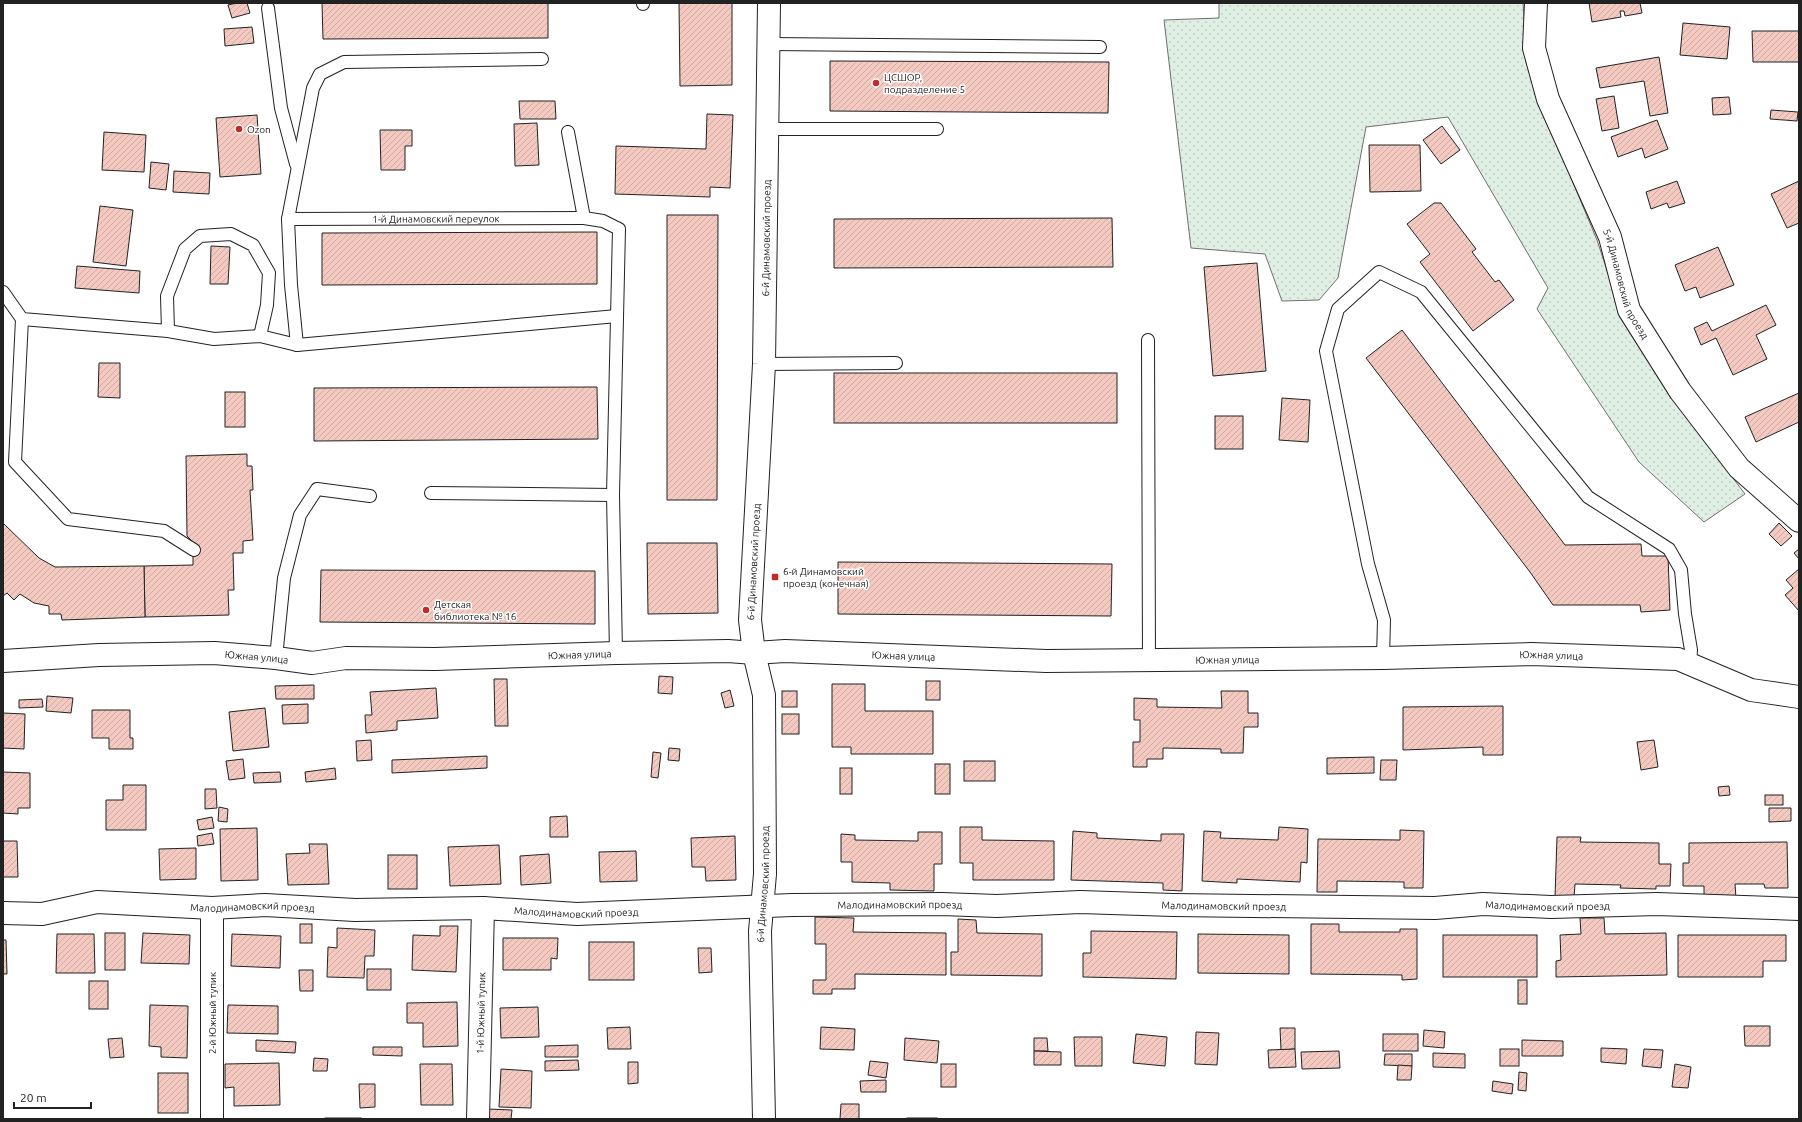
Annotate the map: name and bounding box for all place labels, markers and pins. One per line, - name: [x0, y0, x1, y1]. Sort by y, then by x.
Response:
- place label: ЦСШОР, подразделение 5: [884, 72, 965, 95]
- marker: ЦСШОР, подразделение 5: [871, 78, 881, 88]
- marker: Ozon: [234, 124, 244, 134]
- place label: Ozon: [247, 124, 271, 135]
- place label: 6-й Динамовский проезд (конечная): [783, 566, 869, 589]
- marker: 6-й Динамовский проезд (конечная): [770, 572, 780, 582]
- place label: Детская библиотека № 16: [434, 599, 517, 622]
- marker: Детская библиотека № 16: [421, 605, 431, 615]

